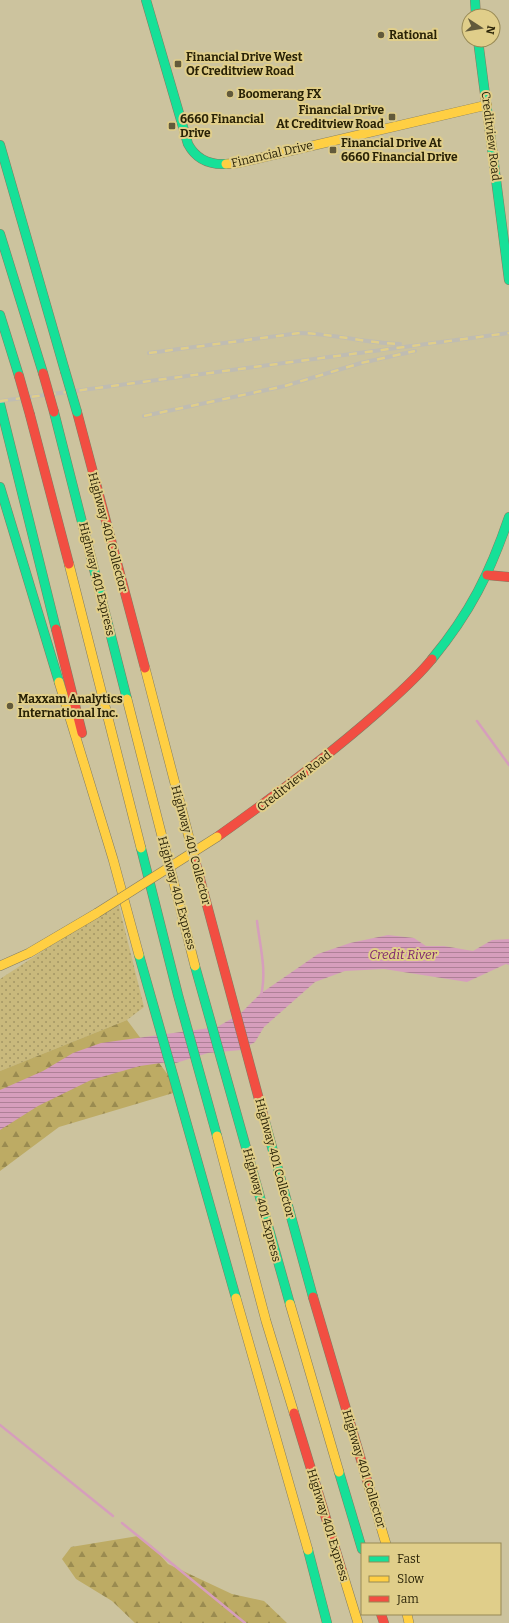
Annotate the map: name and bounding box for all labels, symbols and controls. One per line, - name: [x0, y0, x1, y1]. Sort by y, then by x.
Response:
- north arrow: [461, 8, 501, 48]
- text: N: [483, 24, 498, 36]
- place label: Rational: [389, 28, 438, 42]
- marker: Rational: [376, 30, 386, 40]
- place label: Financial Drive West Of Creditview Road: [186, 50, 303, 78]
- marker: Financial Drive West Of Creditview Road: [173, 59, 183, 69]
- place label: Boomerang FX: [238, 87, 322, 101]
- marker: Boomerang FX: [225, 89, 235, 99]
- street label: Creditview Road: [479, 90, 503, 182]
- place label: Financial Drive At Creditview Road: [276, 103, 385, 131]
- place label: 6660 Financial Drive: [180, 112, 264, 140]
- marker: Financial Drive At Creditview Road: [387, 112, 397, 122]
- marker: 6660 Financial Drive: [167, 121, 177, 131]
- place label: Financial Drive At 6660 Financial Drive: [341, 136, 458, 164]
- street label: Financial Drive: [230, 138, 314, 170]
- marker: Financial Drive At 6660 Financial Drive: [328, 145, 338, 155]
- street label: Highway 401 Collector: [85, 471, 131, 594]
- street label: Highway 401 Express: [76, 521, 118, 638]
- place label: Maxxam Analytics International Inc.: [18, 692, 123, 720]
- marker: Maxxam Analytics International Inc.: [5, 701, 15, 711]
- street label: Creditview Road: [254, 748, 334, 814]
- street label: Highway 401 Collector: [168, 784, 214, 907]
- street label: Highway 401 Express: [155, 835, 199, 952]
- water label: Credit River: [369, 947, 437, 962]
- street label: Highway 401 Collector: [252, 1097, 298, 1220]
- street label: Highway 401 Express: [240, 1147, 284, 1264]
- street label: Highway 401 Collector: [339, 1408, 389, 1531]
- street label: Highway 401 Express: [304, 1467, 352, 1583]
- legend: [361, 1543, 501, 1615]
- text: Fast: [397, 1552, 421, 1566]
- text: Slow: [397, 1572, 424, 1586]
- text: Jam: [396, 1592, 419, 1606]

